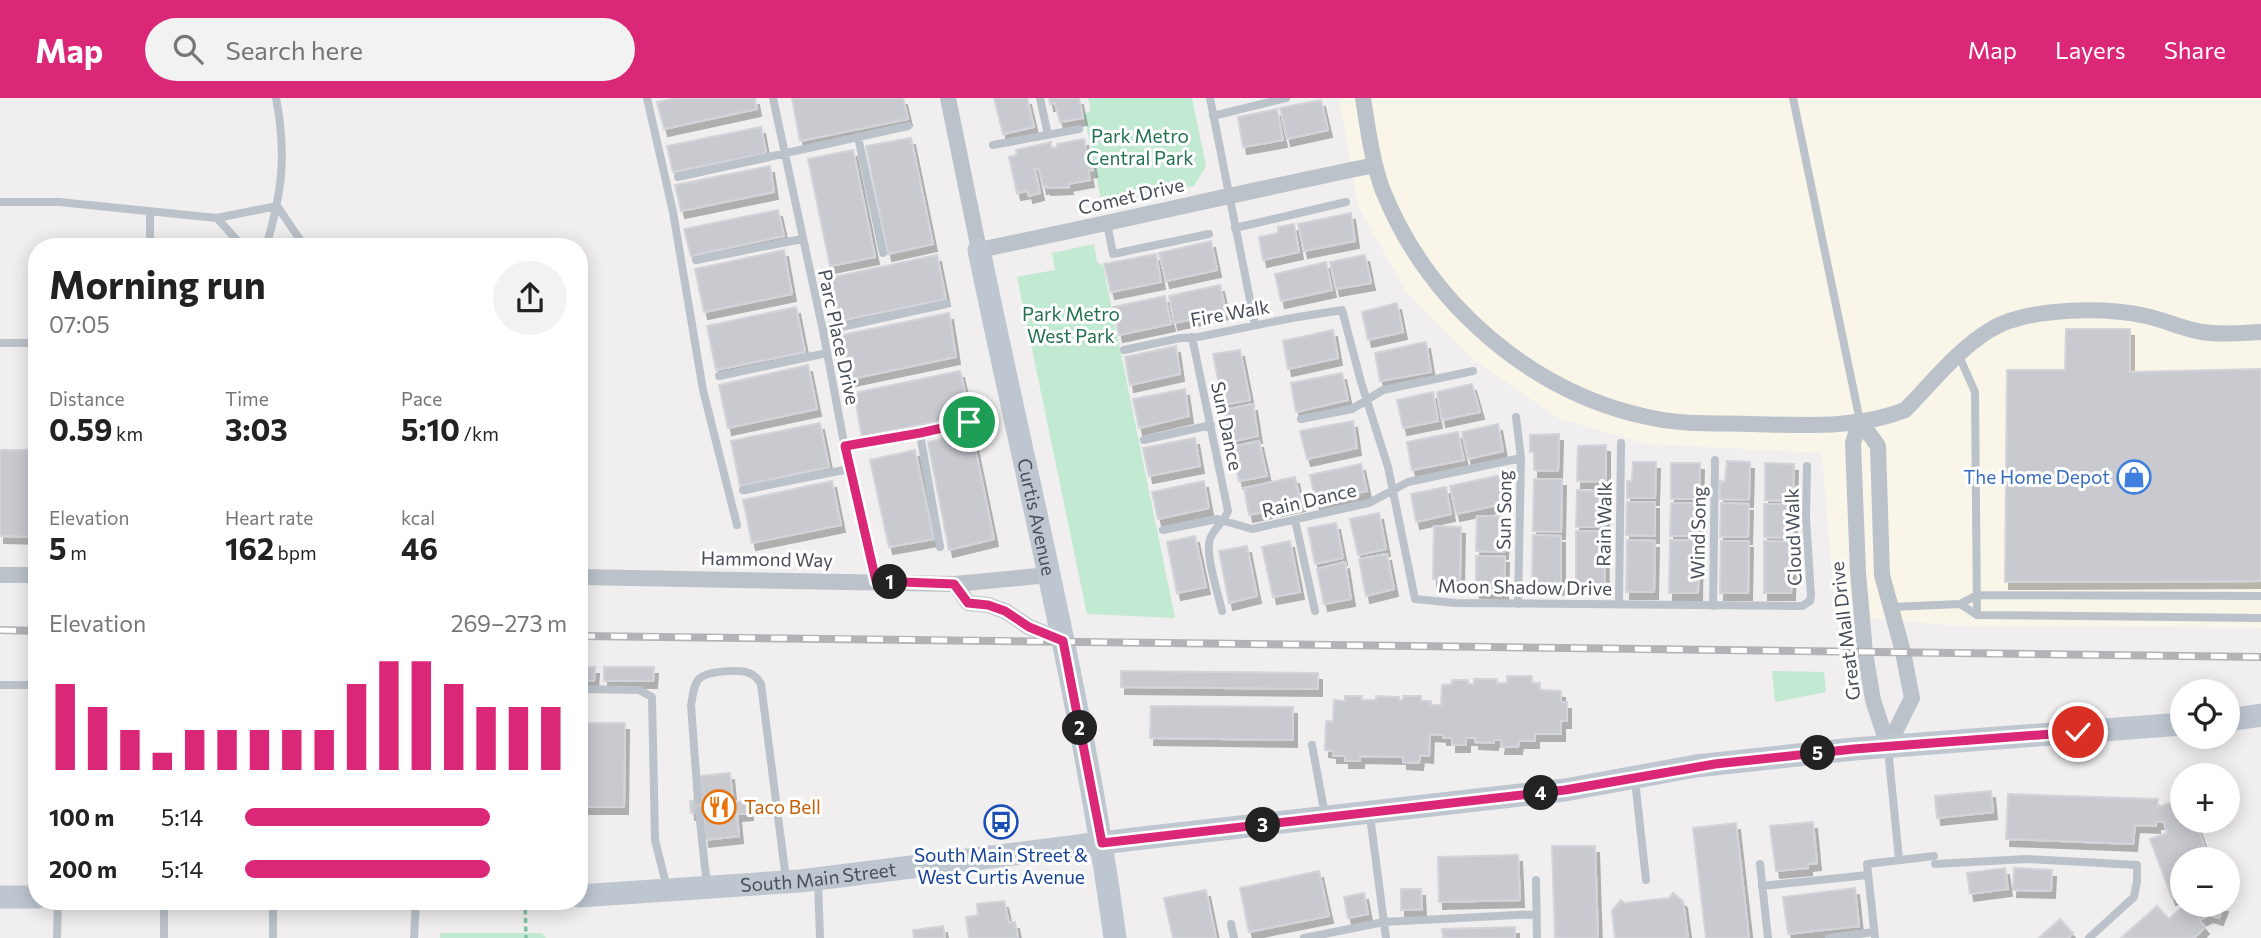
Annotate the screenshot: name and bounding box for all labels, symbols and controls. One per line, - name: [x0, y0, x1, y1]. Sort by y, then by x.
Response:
- search box: [145, 18, 635, 81]
- text: Map: [35, 29, 103, 70]
- icon: search: [169, 30, 207, 68]
- text: Search here: [225, 34, 363, 65]
- text: Map: [1968, 35, 2017, 64]
- text: Layers: [2055, 35, 2126, 64]
- text: Share: [2164, 35, 2226, 64]
- park label: Park Metro Central Park: [1086, 124, 1194, 169]
- street label: Comet Drive: [1076, 172, 1186, 219]
- text: Morning run: [49, 260, 266, 307]
- button: share: [493, 261, 567, 335]
- street label: Parc Place Drive: [814, 267, 865, 407]
- street label: Fire Walk: [1188, 294, 1271, 331]
- park label: Park Metro West Park: [1022, 302, 1120, 347]
- text: 07:05: [49, 310, 110, 338]
- street label: Sun Dance: [1207, 379, 1248, 473]
- text: Distance: [49, 387, 125, 410]
- text: Time: [225, 387, 269, 410]
- text: Pace: [401, 387, 442, 410]
- pin: [939, 392, 999, 452]
- icon: arrive: [950, 403, 988, 441]
- text: 0.59: [49, 410, 112, 447]
- text: 3:03: [225, 410, 288, 447]
- text: 5:10: [401, 410, 460, 447]
- text: km: [112, 422, 143, 445]
- text: /km: [460, 422, 499, 445]
- street label: Curtis Avenue: [1013, 456, 1061, 578]
- shop icon: The Home Depot: [2115, 458, 2153, 496]
- place label: The Home Depot: [1963, 465, 2110, 488]
- street label: Sun Song: [1491, 470, 1516, 550]
- street label: Rain Dance: [1259, 477, 1358, 522]
- street label: Rain Walk: [1591, 481, 1616, 567]
- street label: Wind Song: [1685, 486, 1710, 580]
- street label: Cloud Walk: [1779, 488, 1806, 586]
- text: Elevation: [49, 506, 129, 529]
- text: Heart rate: [225, 506, 313, 529]
- text: kcal: [401, 506, 435, 529]
- text: 5: [49, 529, 67, 566]
- text: 162: [225, 529, 274, 566]
- text: 46: [401, 529, 438, 566]
- text: m: [67, 541, 87, 564]
- text: bpm: [274, 541, 317, 564]
- street label: Hammond Way: [701, 546, 833, 571]
- street label: Great Mall Drive: [1825, 560, 1864, 702]
- pin: 1: [872, 564, 908, 600]
- text: 1: [885, 570, 894, 593]
- street label: Moon Shadow Drive: [1438, 573, 1612, 600]
- text: Elevation: [49, 609, 146, 637]
- text: 269–273 m: [451, 609, 567, 637]
- map controls: [2170, 679, 2240, 917]
- button: locate: [2170, 679, 2240, 749]
- pin: [2048, 702, 2108, 762]
- pin: 2: [1062, 710, 1098, 746]
- icon: check: [2059, 713, 2097, 751]
- text: 2: [1074, 716, 1085, 739]
- pin: 5: [1800, 736, 1836, 770]
- text: 5: [1812, 741, 1823, 764]
- button: +: [2170, 763, 2240, 833]
- pin: 4: [1524, 776, 1558, 810]
- text: 4: [1535, 781, 1546, 804]
- restaurant icon: Taco Bell: [700, 788, 738, 826]
- place label: Taco Bell: [744, 795, 821, 818]
- text: 100 m: [49, 803, 114, 831]
- text: 5:14: [161, 803, 203, 831]
- bus stop icon: South Main Street & West Curtis Avenue: [982, 803, 1020, 841]
- pin: 3: [1246, 808, 1280, 842]
- text: 3: [1257, 813, 1268, 836]
- place label: South Main Street & West Curtis Avenue: [914, 843, 1088, 888]
- button: −: [2170, 847, 2240, 917]
- text: 200 m: [49, 855, 117, 883]
- text: 5:14: [161, 855, 203, 883]
- street label: South Main Street: [740, 857, 898, 896]

